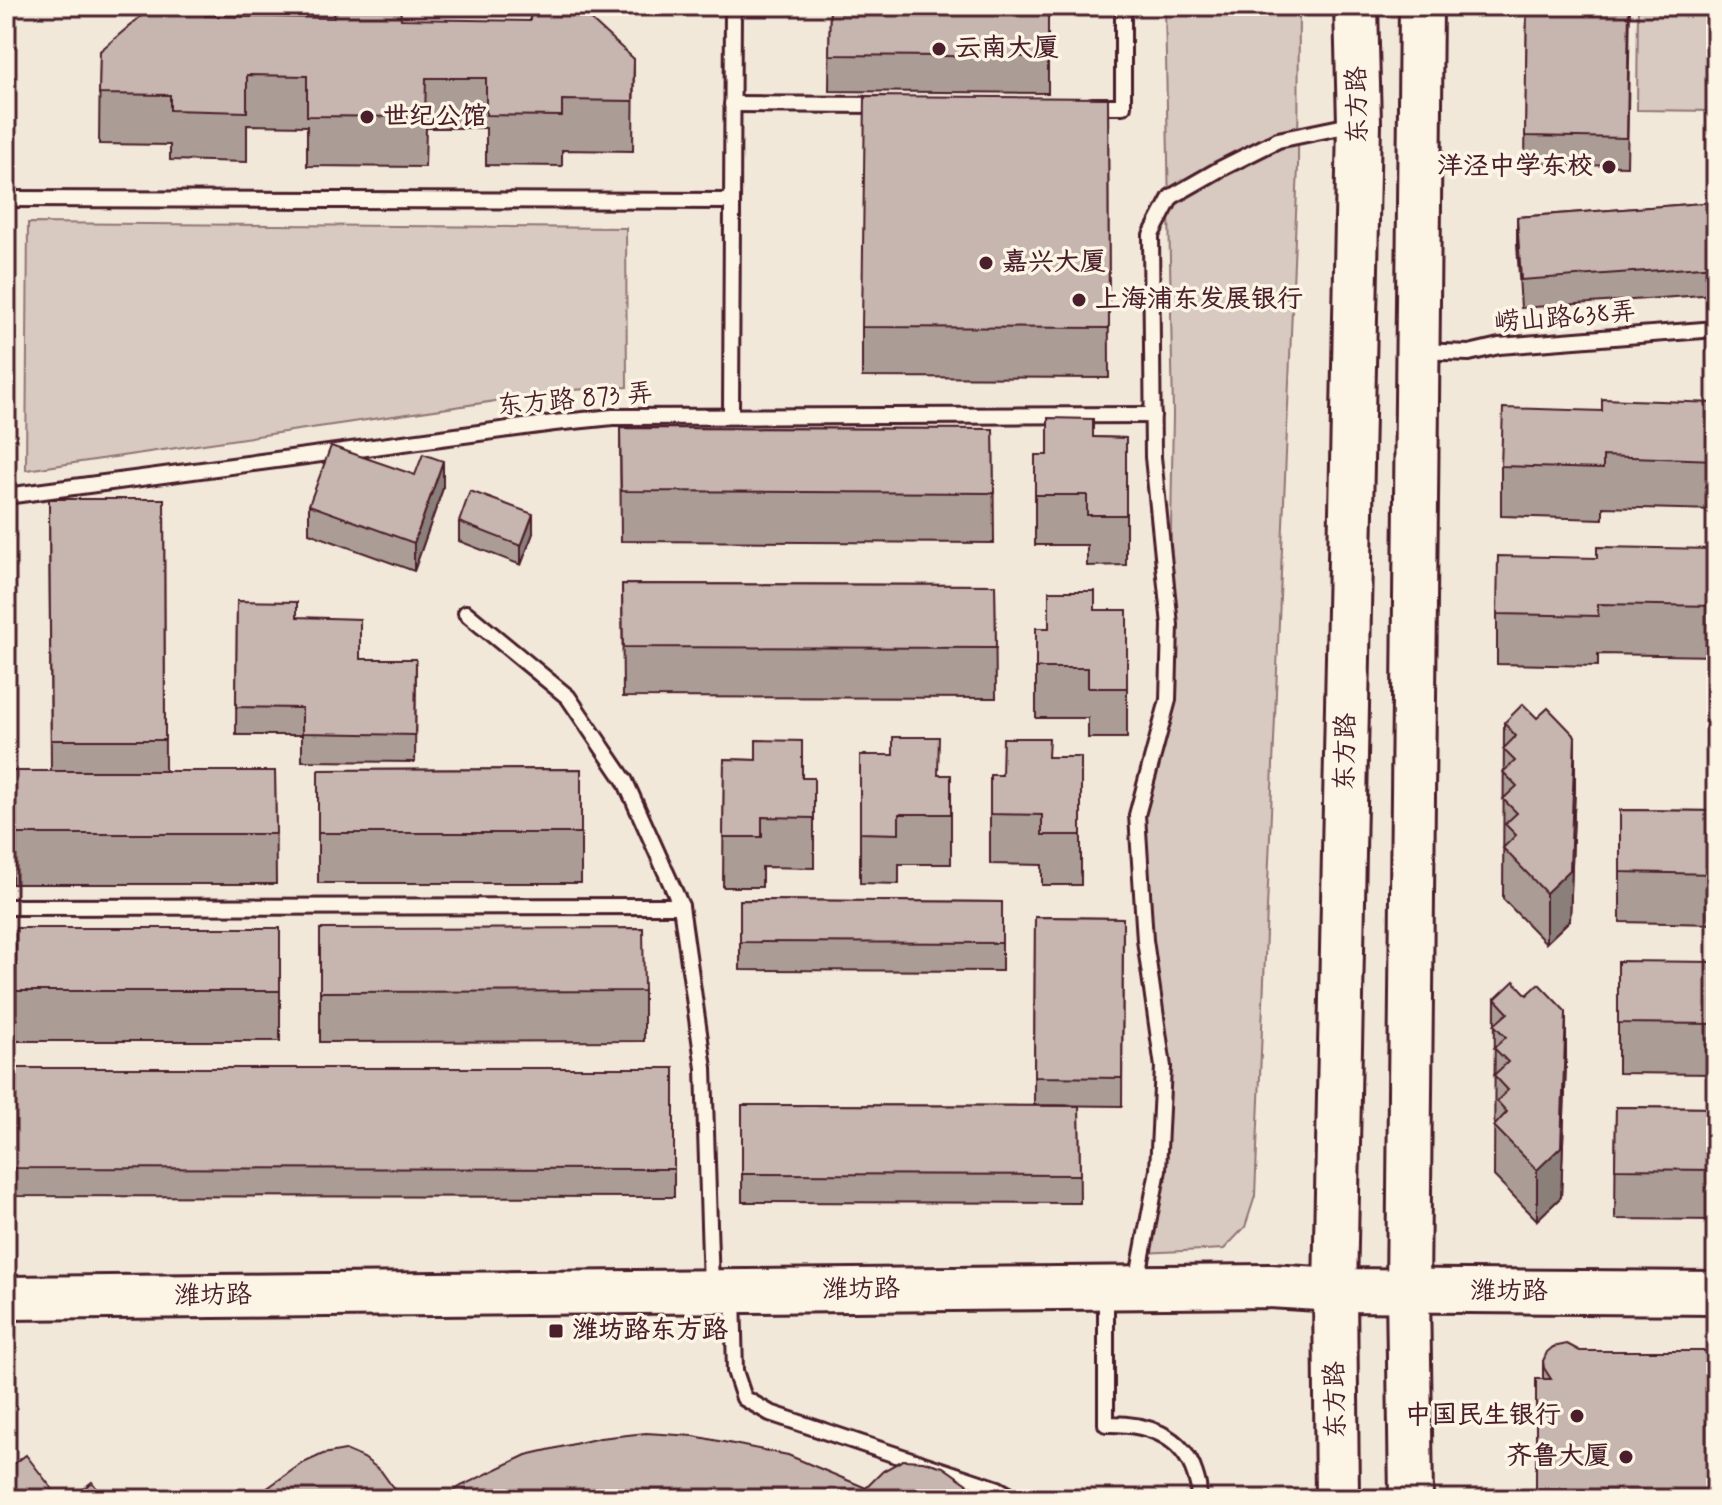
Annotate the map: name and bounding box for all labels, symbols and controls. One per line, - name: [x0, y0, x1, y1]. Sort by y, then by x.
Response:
- place label: 云南大厦: [955, 32, 1059, 66]
- marker: 云南大厦: [930, 40, 948, 58]
- street label: 东方路: [1340, 66, 1376, 144]
- place label: 世纪公馆: [383, 100, 487, 134]
- marker: 世纪公馆: [358, 108, 376, 126]
- place label: 洋泾中学东校: [1437, 150, 1593, 184]
- marker: 洋泾中学东校: [1600, 158, 1618, 176]
- place label: 嘉兴大厦: [1002, 246, 1106, 280]
- marker: 嘉兴大厦: [977, 254, 995, 272]
- place label: 上海浦东发展银行: [1095, 283, 1303, 317]
- marker: 上海浦东发展银行: [1070, 291, 1088, 309]
- street label: 崂山路638弄: [1493, 295, 1637, 341]
- street label: 东方路 873 弄: [496, 376, 654, 424]
- street label: 东方路: [1328, 713, 1364, 791]
- street label: 潍坊路: [822, 1272, 900, 1308]
- street label: 潍坊路: [1470, 1275, 1548, 1309]
- street label: 潍坊路: [174, 1278, 252, 1314]
- place label: 潍坊路东方路: [572, 1314, 728, 1348]
- marker: 潍坊路东方路: [547, 1322, 565, 1340]
- street label: 东方路: [1318, 1361, 1354, 1439]
- place label: 中国民生银行: [1405, 1399, 1561, 1433]
- marker: 中国民生银行: [1568, 1407, 1586, 1425]
- place label: 齐鲁大厦: [1506, 1440, 1610, 1474]
- marker: 齐鲁大厦: [1617, 1448, 1635, 1466]

